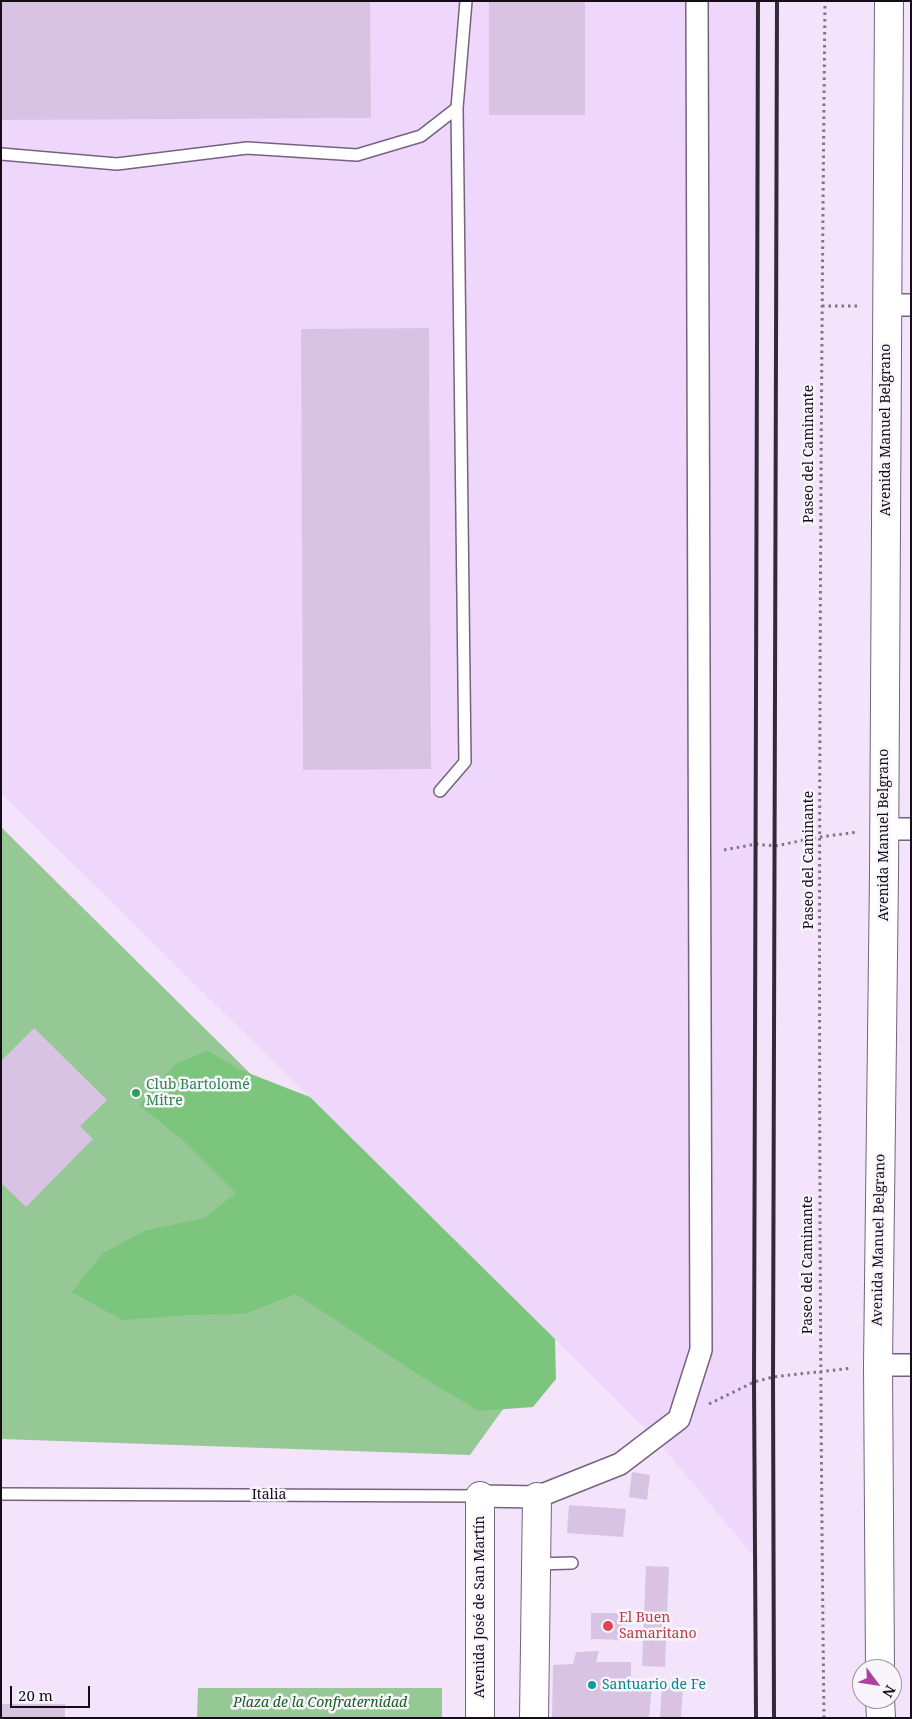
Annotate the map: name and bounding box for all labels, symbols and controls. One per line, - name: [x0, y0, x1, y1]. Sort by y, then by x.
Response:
- street label: Avenida Manuel Belgrano: [878, 344, 894, 516]
- street label: Paseo del Caminante: [801, 385, 817, 523]
- street label: Avenida Manuel Belgrano: [876, 749, 892, 921]
- street label: Paseo del Caminante: [801, 791, 817, 929]
- place label: Club Bartolomé Mitre: [146, 1077, 250, 1110]
- marker: Club Bartolomé Mitre: [130, 1087, 142, 1099]
- street label: Avenida Manuel Belgrano: [869, 1154, 889, 1326]
- street label: Paseo del Caminante: [800, 1196, 816, 1334]
- street label: Italia: [252, 1487, 286, 1503]
- street label: Avenida José de San Martín: [472, 1516, 488, 1698]
- place label: El Buen Samaritano: [619, 1610, 697, 1642]
- marker: El Buen Samaritano: [601, 1619, 615, 1633]
- north arrow: [852, 1659, 902, 1709]
- scale bar: [12, 1676, 92, 1708]
- place label: Santuario de Fe: [602, 1677, 706, 1693]
- marker: Santuario de Fe: [586, 1679, 598, 1691]
- text: N: [878, 1682, 900, 1701]
- text: 20 m: [18, 1685, 53, 1705]
- park label: Plaza de la Confraternidad: [233, 1695, 407, 1711]

